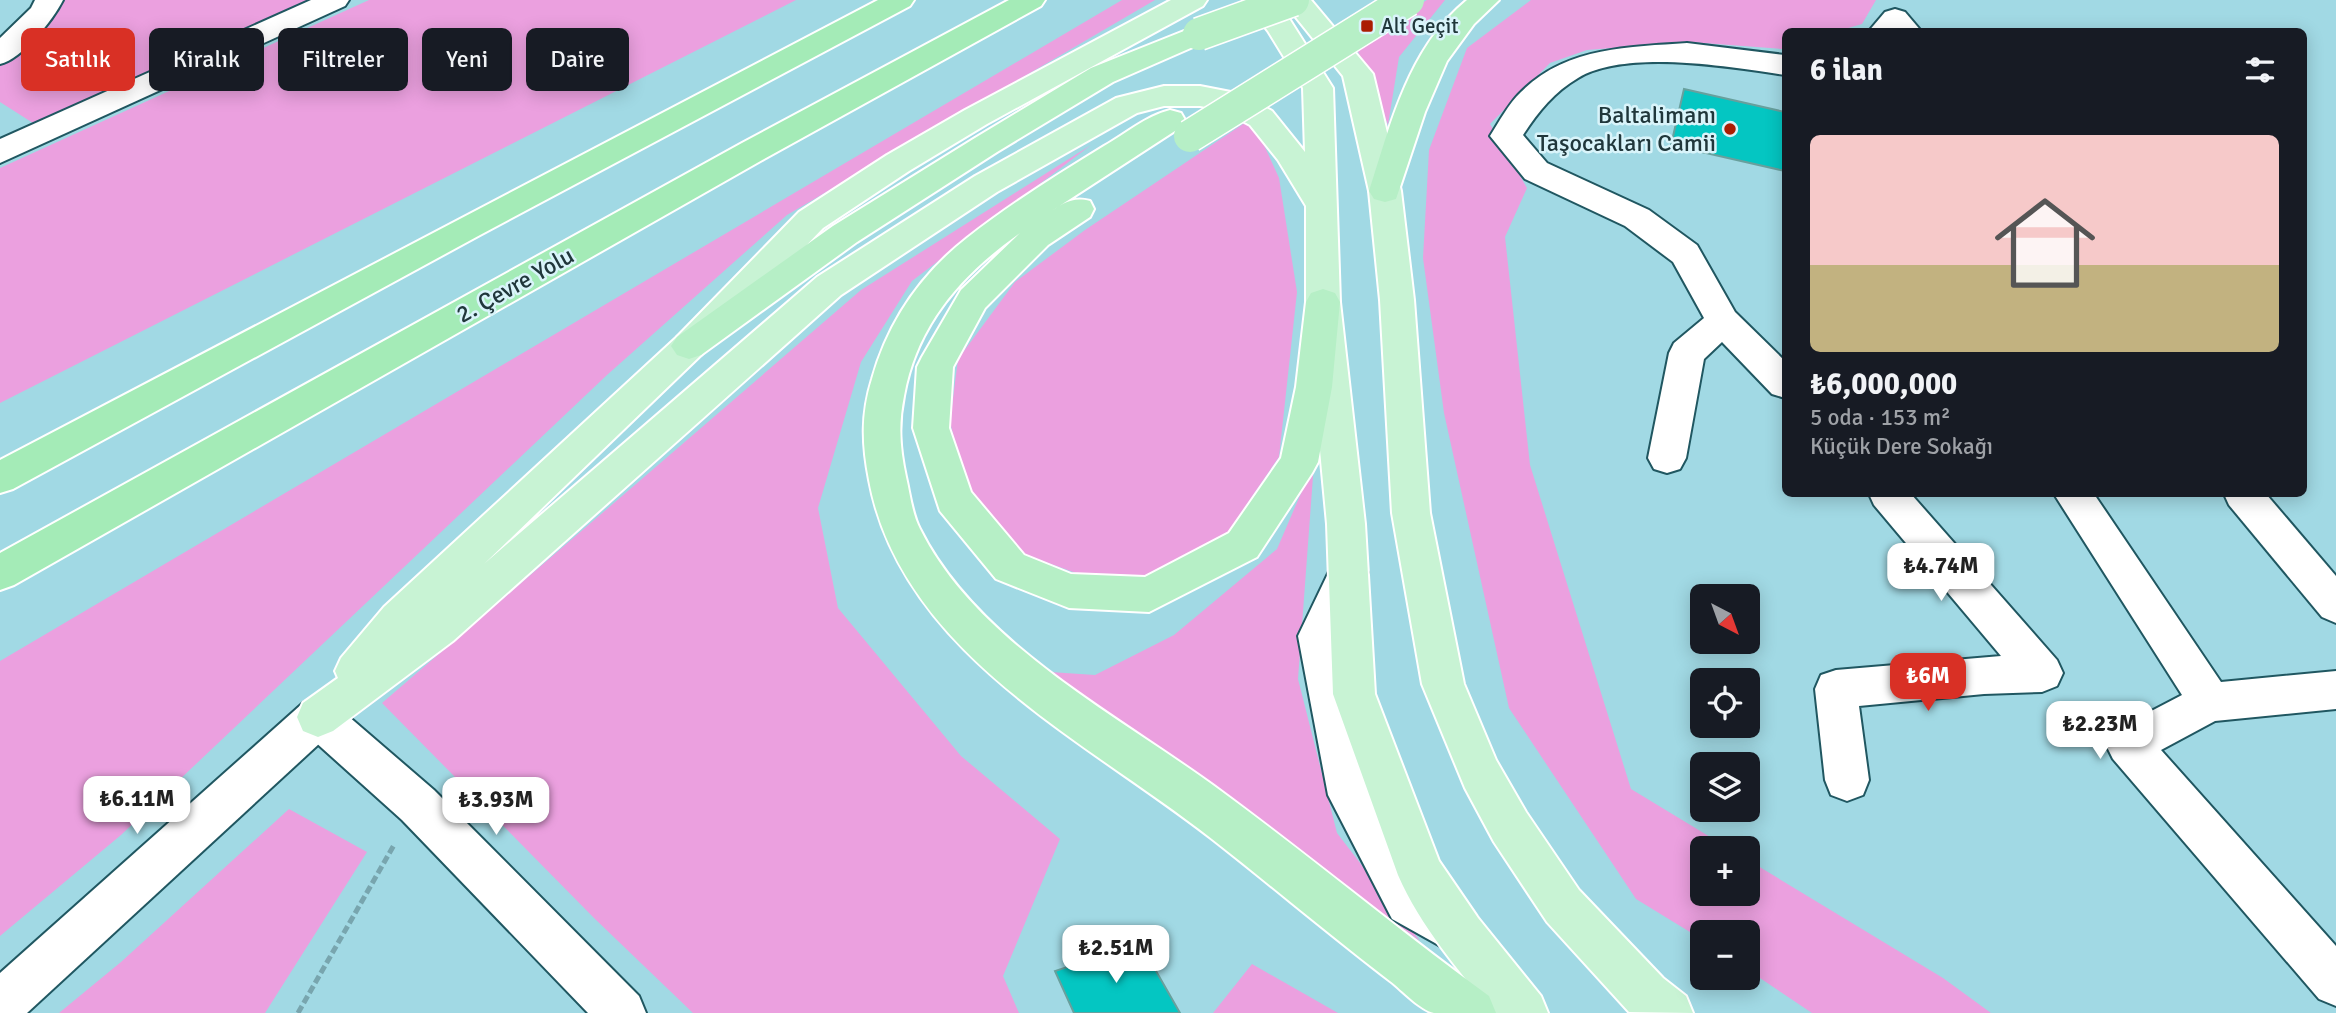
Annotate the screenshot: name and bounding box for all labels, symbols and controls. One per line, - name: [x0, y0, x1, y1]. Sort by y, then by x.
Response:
- place label: Alt Geçit: [1381, 13, 1458, 39]
- marker: Alt Geçit: [1359, 18, 1375, 34]
- chip: Satılık: [21, 28, 135, 91]
- chip: Kiralık: [149, 28, 264, 91]
- chip: Filtreler: [278, 28, 408, 91]
- chip: Yeni: [422, 28, 512, 91]
- chip: Daire: [526, 28, 629, 91]
- icon: filters: [2241, 51, 2279, 89]
- text: 6 ilan: [1810, 52, 1883, 89]
- place label: Baltalimanı Taşocakları Camii: [1537, 100, 1716, 158]
- marker: Baltalimanı Taşocakları Camii: [1722, 121, 1738, 137]
- icon: home: [1982, 180, 2108, 306]
- street label: 2. Çevre Yolu: [451, 240, 579, 330]
- text: ₺6,000,000: [1810, 366, 1957, 403]
- text: 5 oda · 153 m²: [1810, 403, 1951, 432]
- text: Küçük Dere Sokağı: [1810, 432, 1993, 461]
- pin: ₺4.74M: [1884, 544, 1998, 603]
- text: ₺4.74M: [1903, 551, 1979, 580]
- north arrow: [1690, 584, 1760, 654]
- map controls: [1690, 584, 1760, 990]
- pin: ₺6M: [1894, 654, 1962, 713]
- text: ₺6M: [1906, 661, 1950, 690]
- button: locate: [1690, 668, 1760, 738]
- pin: ₺2.23M: [2043, 702, 2157, 761]
- text: ₺2.23M: [2062, 709, 2138, 738]
- button: layers: [1690, 752, 1760, 822]
- pin: ₺6.11M: [80, 776, 194, 836]
- pin: ₺3.93M: [439, 778, 553, 837]
- text: ₺6.11M: [99, 784, 175, 813]
- text: ₺3.93M: [458, 785, 534, 814]
- button: +: [1690, 836, 1760, 906]
- button: −: [1690, 920, 1760, 990]
- pin: ₺2.51M: [1059, 926, 1173, 985]
- text: ₺2.51M: [1078, 933, 1154, 962]

